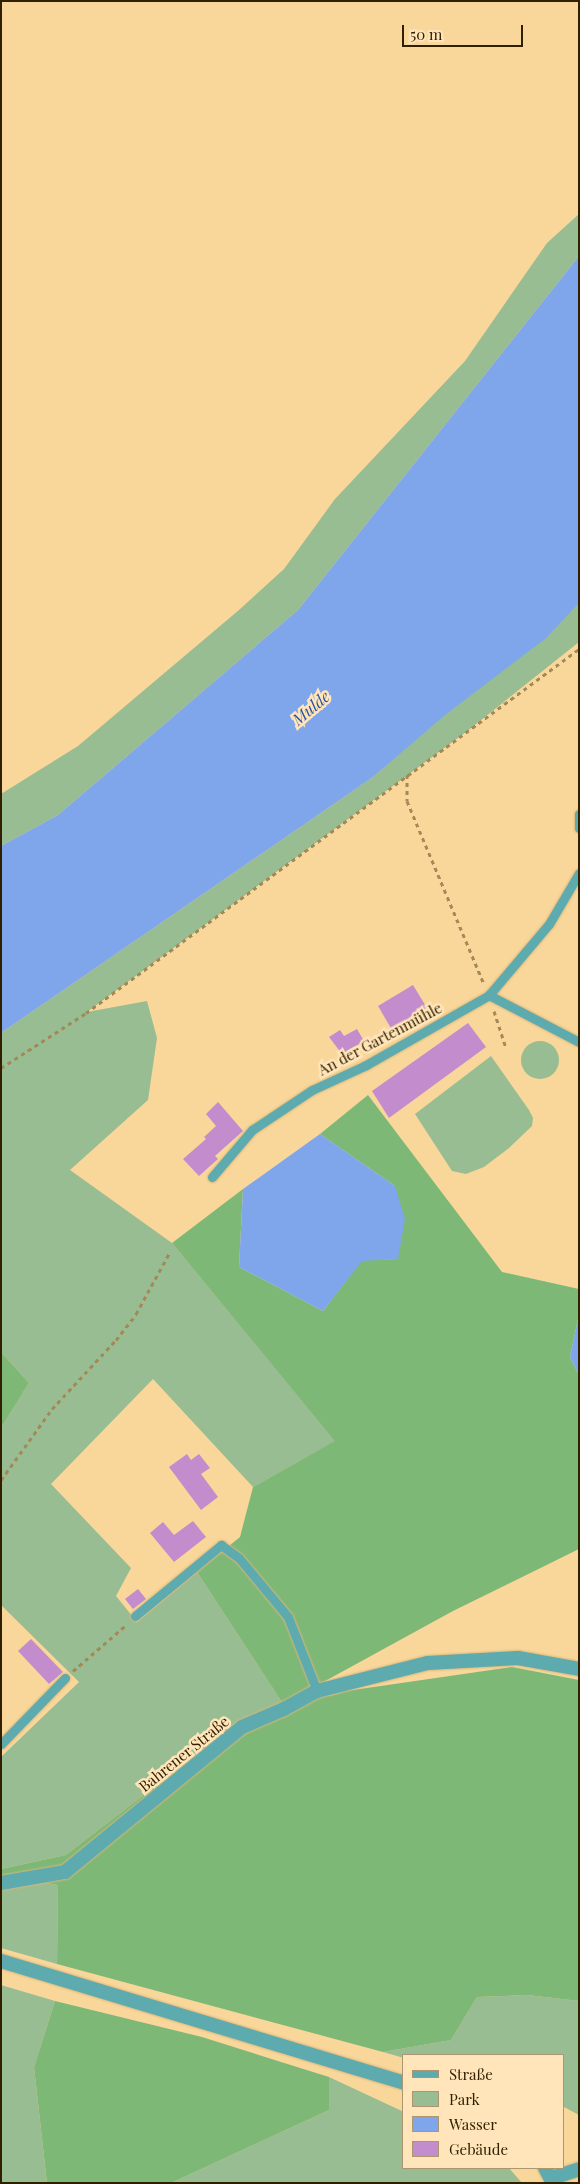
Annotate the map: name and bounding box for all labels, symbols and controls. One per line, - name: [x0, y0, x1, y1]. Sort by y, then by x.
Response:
- scale bar: [405, 15, 526, 47]
- text: 50 m: [410, 24, 442, 44]
- water label: Mulde: [288, 687, 334, 729]
- street label: An der Gartenmühle: [315, 999, 445, 1079]
- street label: Bahrener Straße: [135, 1712, 233, 1796]
- legend: [402, 2054, 565, 2169]
- text: Straße: [449, 2064, 493, 2084]
- text: Park: [449, 2089, 480, 2109]
- text: Wasser: [449, 2114, 497, 2134]
- text: Gebäude: [449, 2139, 508, 2159]

